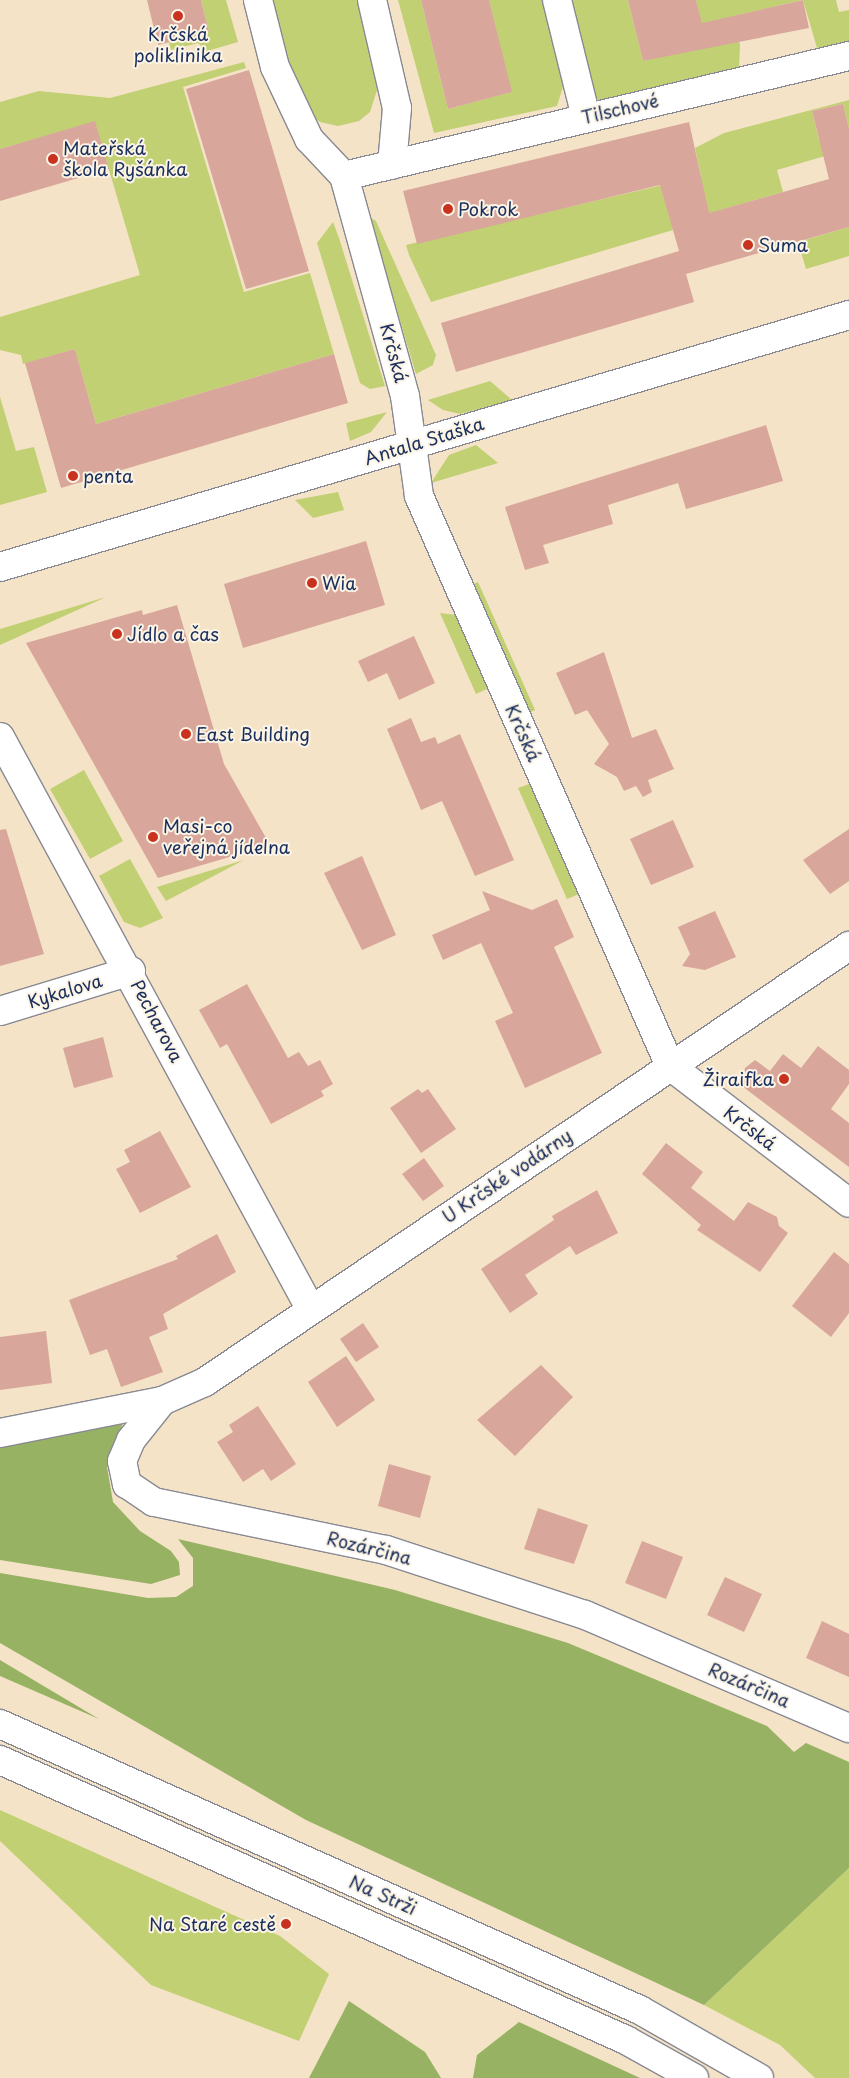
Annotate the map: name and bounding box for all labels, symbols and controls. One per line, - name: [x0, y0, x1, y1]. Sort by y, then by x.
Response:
- marker: Krčská poliklinika: [172, 10, 184, 22]
- place label: Krčská poliklinika: [133, 24, 223, 66]
- street label: Tilschové: [579, 90, 661, 128]
- place label: Mateřská škola Ryšánka: [63, 138, 188, 180]
- marker: Mateřská škola Ryšánka: [47, 153, 59, 165]
- place label: Pokrok: [458, 198, 519, 220]
- marker: Pokrok: [442, 203, 454, 215]
- place label: Suma: [758, 234, 808, 256]
- marker: Suma: [742, 239, 754, 251]
- street label: Krčská: [376, 321, 412, 385]
- street label: Antala Staška: [361, 412, 487, 470]
- place label: penta: [83, 465, 133, 487]
- marker: penta: [67, 470, 79, 482]
- place label: Wia: [322, 572, 356, 594]
- marker: Wia: [306, 577, 318, 589]
- place label: Jídlo a čas: [127, 623, 220, 645]
- marker: Jídlo a čas: [111, 628, 123, 640]
- street label: Krčská: [501, 701, 545, 765]
- place label: East Building: [196, 723, 310, 745]
- marker: East Building: [180, 728, 192, 740]
- place label: Masi-co veřejná jídelna: [163, 816, 289, 859]
- marker: Masi-co veřejná jídelna: [147, 831, 159, 843]
- street label: Kykalova: [25, 969, 105, 1013]
- street label: Pecharova: [126, 976, 188, 1066]
- place label: Žiraifka: [703, 1068, 774, 1090]
- marker: Žiraifka: [778, 1073, 790, 1085]
- street label: Krčská: [719, 1101, 781, 1155]
- street label: U Krčské vodárny: [437, 1124, 577, 1228]
- street label: Rozárčina: [325, 1527, 413, 1569]
- street label: Rozárčina: [705, 1658, 793, 1712]
- street label: Na Strži: [346, 1871, 420, 1919]
- place label: Na Staré cestě: [150, 1913, 276, 1935]
- marker: Na Staré cestě: [280, 1918, 292, 1930]

